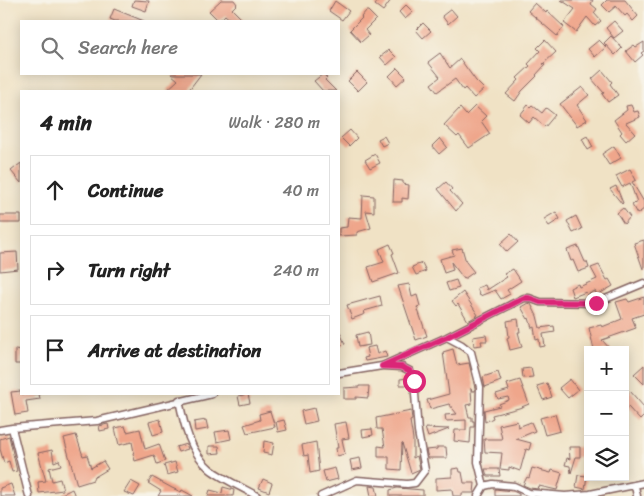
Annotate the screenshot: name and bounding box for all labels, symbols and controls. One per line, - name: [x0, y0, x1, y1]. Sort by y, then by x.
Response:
- search box: [20, 20, 340, 75]
- text: Search here: [78, 31, 178, 64]
- icon: search: [38, 34, 66, 62]
- text: 4 min: [40, 104, 92, 142]
- text: Walk · 280 m: [229, 108, 320, 137]
- text: Continue: [88, 174, 164, 207]
- icon: ahead: [41, 176, 69, 204]
- text: 40 m: [282, 176, 319, 205]
- text: Turn right: [88, 254, 170, 287]
- icon: right: [41, 256, 69, 284]
- text: 240 m: [273, 256, 319, 285]
- route end: [585, 292, 608, 315]
- text: Arrive at destination: [88, 334, 261, 367]
- icon: arrive: [41, 336, 69, 364]
- map controls: [584, 346, 629, 481]
- button: +: [584, 346, 629, 391]
- route start: [403, 370, 426, 393]
- button: −: [584, 391, 629, 436]
- button: layers: [584, 436, 629, 481]

